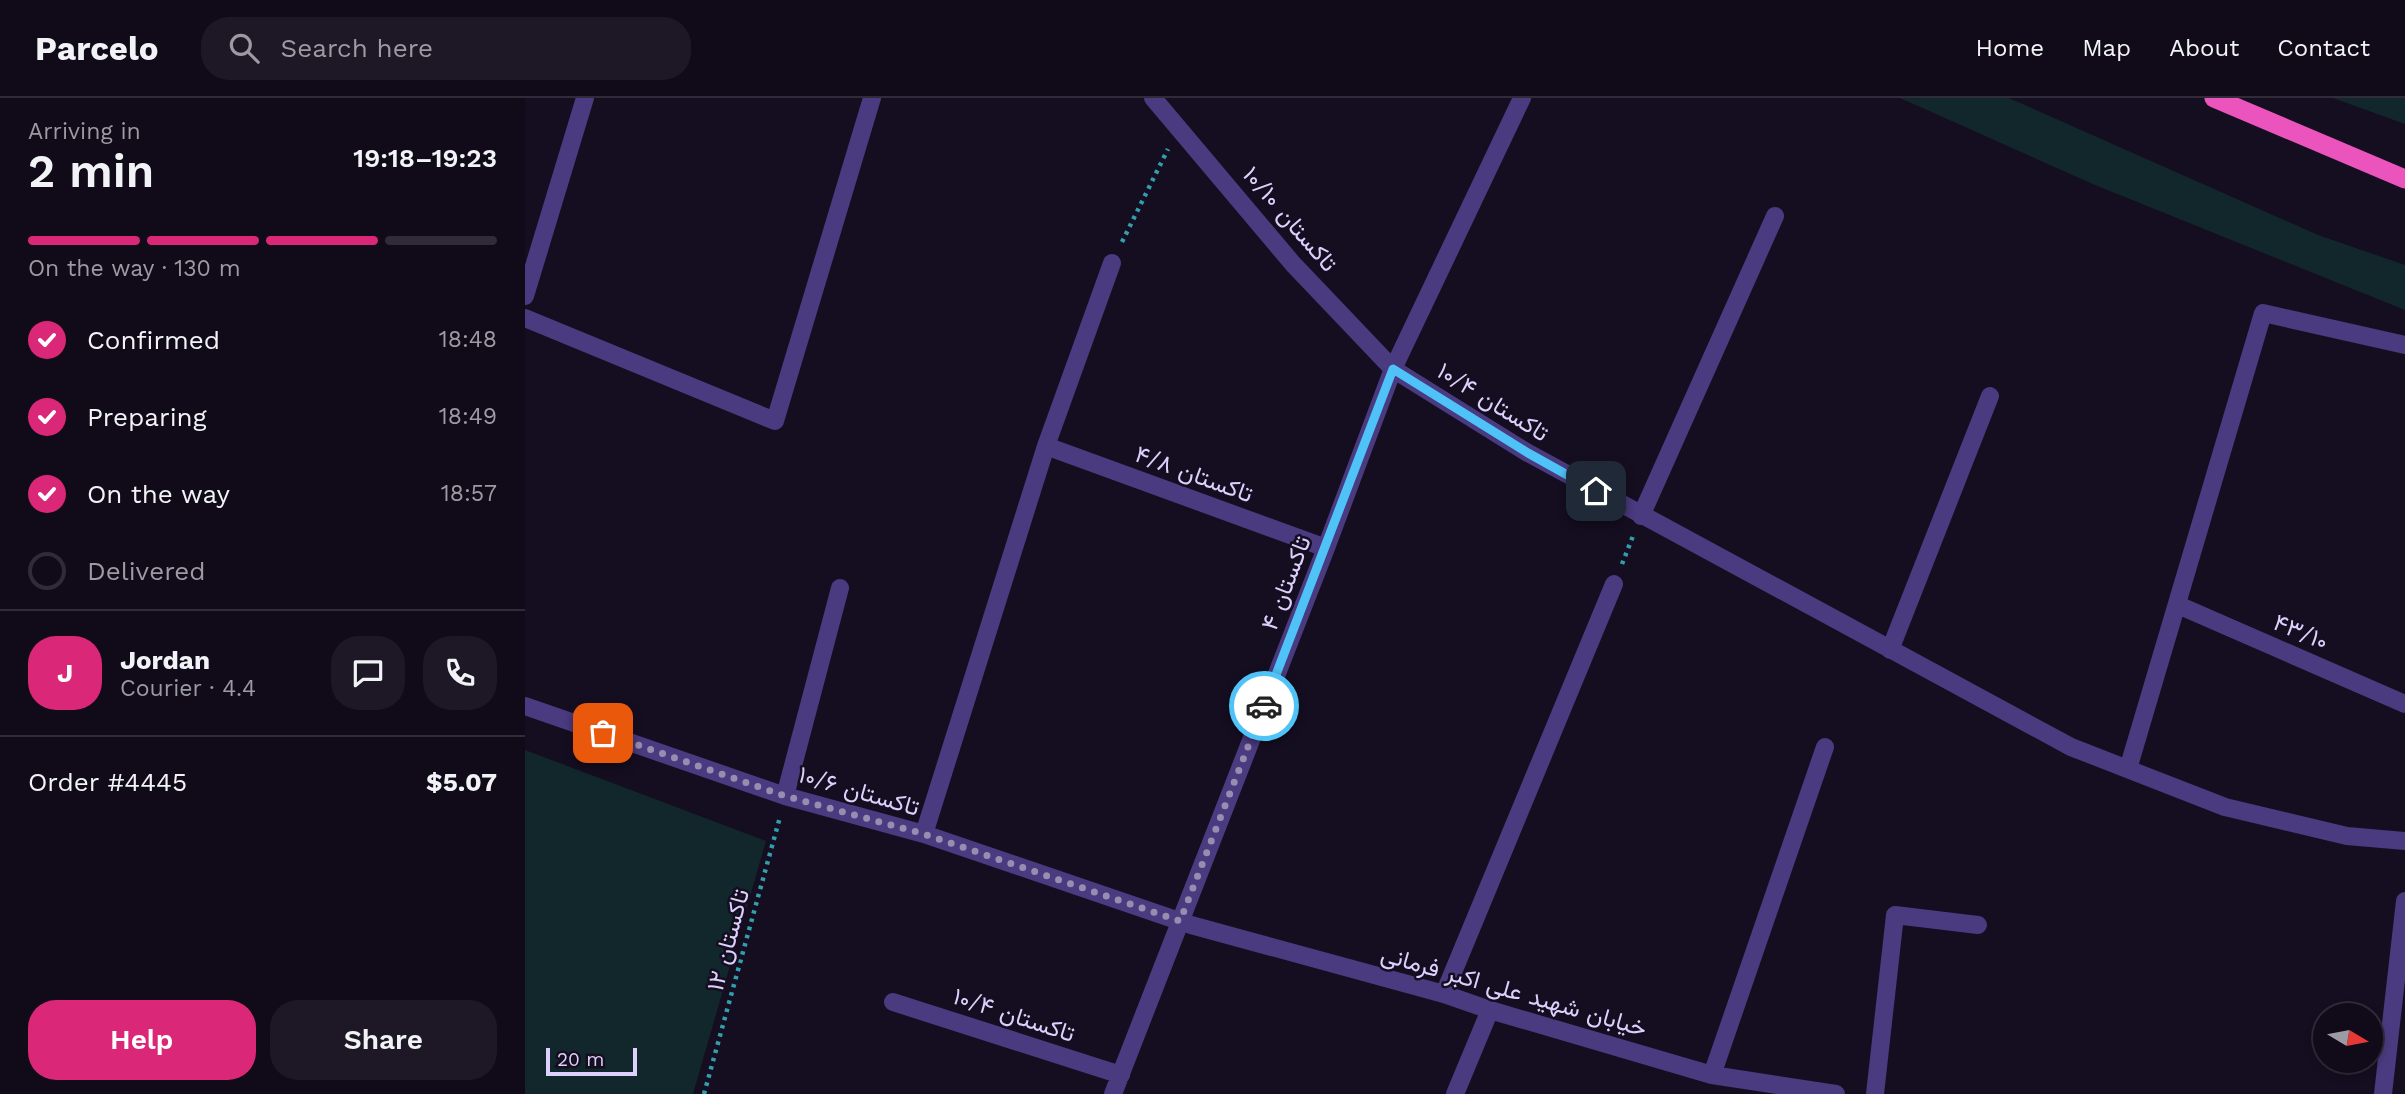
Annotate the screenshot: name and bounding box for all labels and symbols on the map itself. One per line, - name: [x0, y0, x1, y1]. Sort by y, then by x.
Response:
- street label: تاکستان ۱۰/۱۰: [1237, 161, 1343, 277]
- street label: تاکستان ۱۰/۴: [1432, 357, 1554, 447]
- street label: تاکستان ۴/۸: [1131, 440, 1257, 508]
- pin: [1566, 461, 1626, 521]
- street label: تاکستان ۴: [1255, 532, 1317, 634]
- street label: ۴۳/۱۰: [2269, 608, 2333, 656]
- courier: [1229, 671, 1299, 741]
- pin: [573, 703, 633, 763]
- street label: تاکستان ۱۰/۶: [795, 760, 923, 822]
- street label: تاکستان ۱۲: [701, 886, 755, 994]
- street label: خیابان شهید علی اکبر فرمانی: [1378, 940, 1650, 1043]
- street label: تاکستان ۱۰/۴: [950, 982, 1078, 1048]
- north arrow: [2313, 1003, 2383, 1073]
- scale bar: [546, 1045, 637, 1077]

